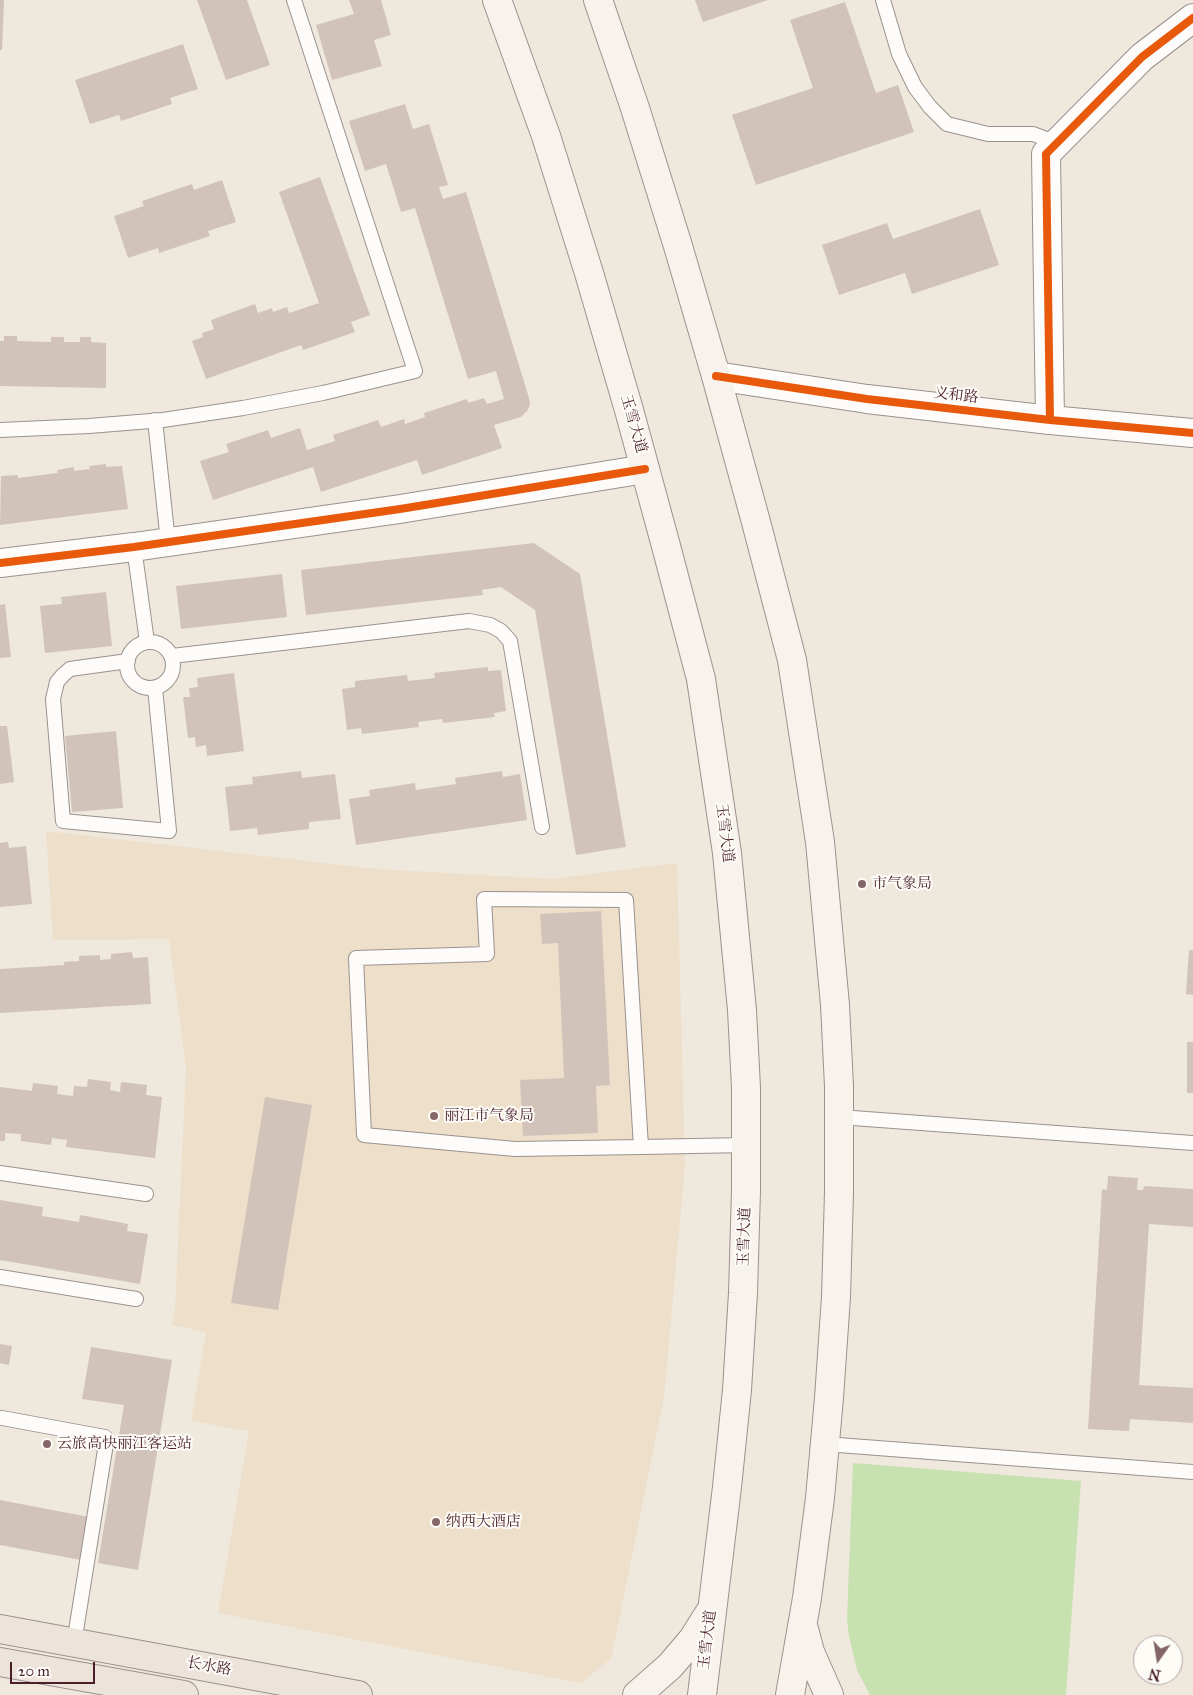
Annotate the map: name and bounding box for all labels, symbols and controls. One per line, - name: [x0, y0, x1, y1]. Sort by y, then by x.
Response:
- street label: 义和路: [933, 384, 979, 408]
- street label: 玉雪大道: [616, 393, 650, 455]
- street label: 玉雪大道: [711, 802, 737, 864]
- place label: 市气象局: [872, 875, 932, 893]
- marker: 市气象局: [856, 878, 868, 890]
- place label: 丽江市气象局: [444, 1107, 534, 1125]
- marker: 丽江市气象局: [428, 1110, 440, 1122]
- street label: 玉雪大道: [735, 1207, 755, 1267]
- place label: 云旅高快丽江客运站: [57, 1435, 192, 1453]
- marker: 云旅高快丽江客运站: [41, 1438, 53, 1450]
- place label: 纳西大酒店: [446, 1513, 521, 1531]
- marker: 纳西大酒店: [430, 1516, 442, 1528]
- street label: 玉雪大道: [695, 1609, 721, 1671]
- north arrow: [1133, 1635, 1183, 1685]
- scale bar: [12, 1652, 98, 1684]
- street label: 长水路: [185, 1654, 233, 1680]
- text: 20 m: [18, 1662, 50, 1680]
- text: N: [1147, 1665, 1162, 1684]

